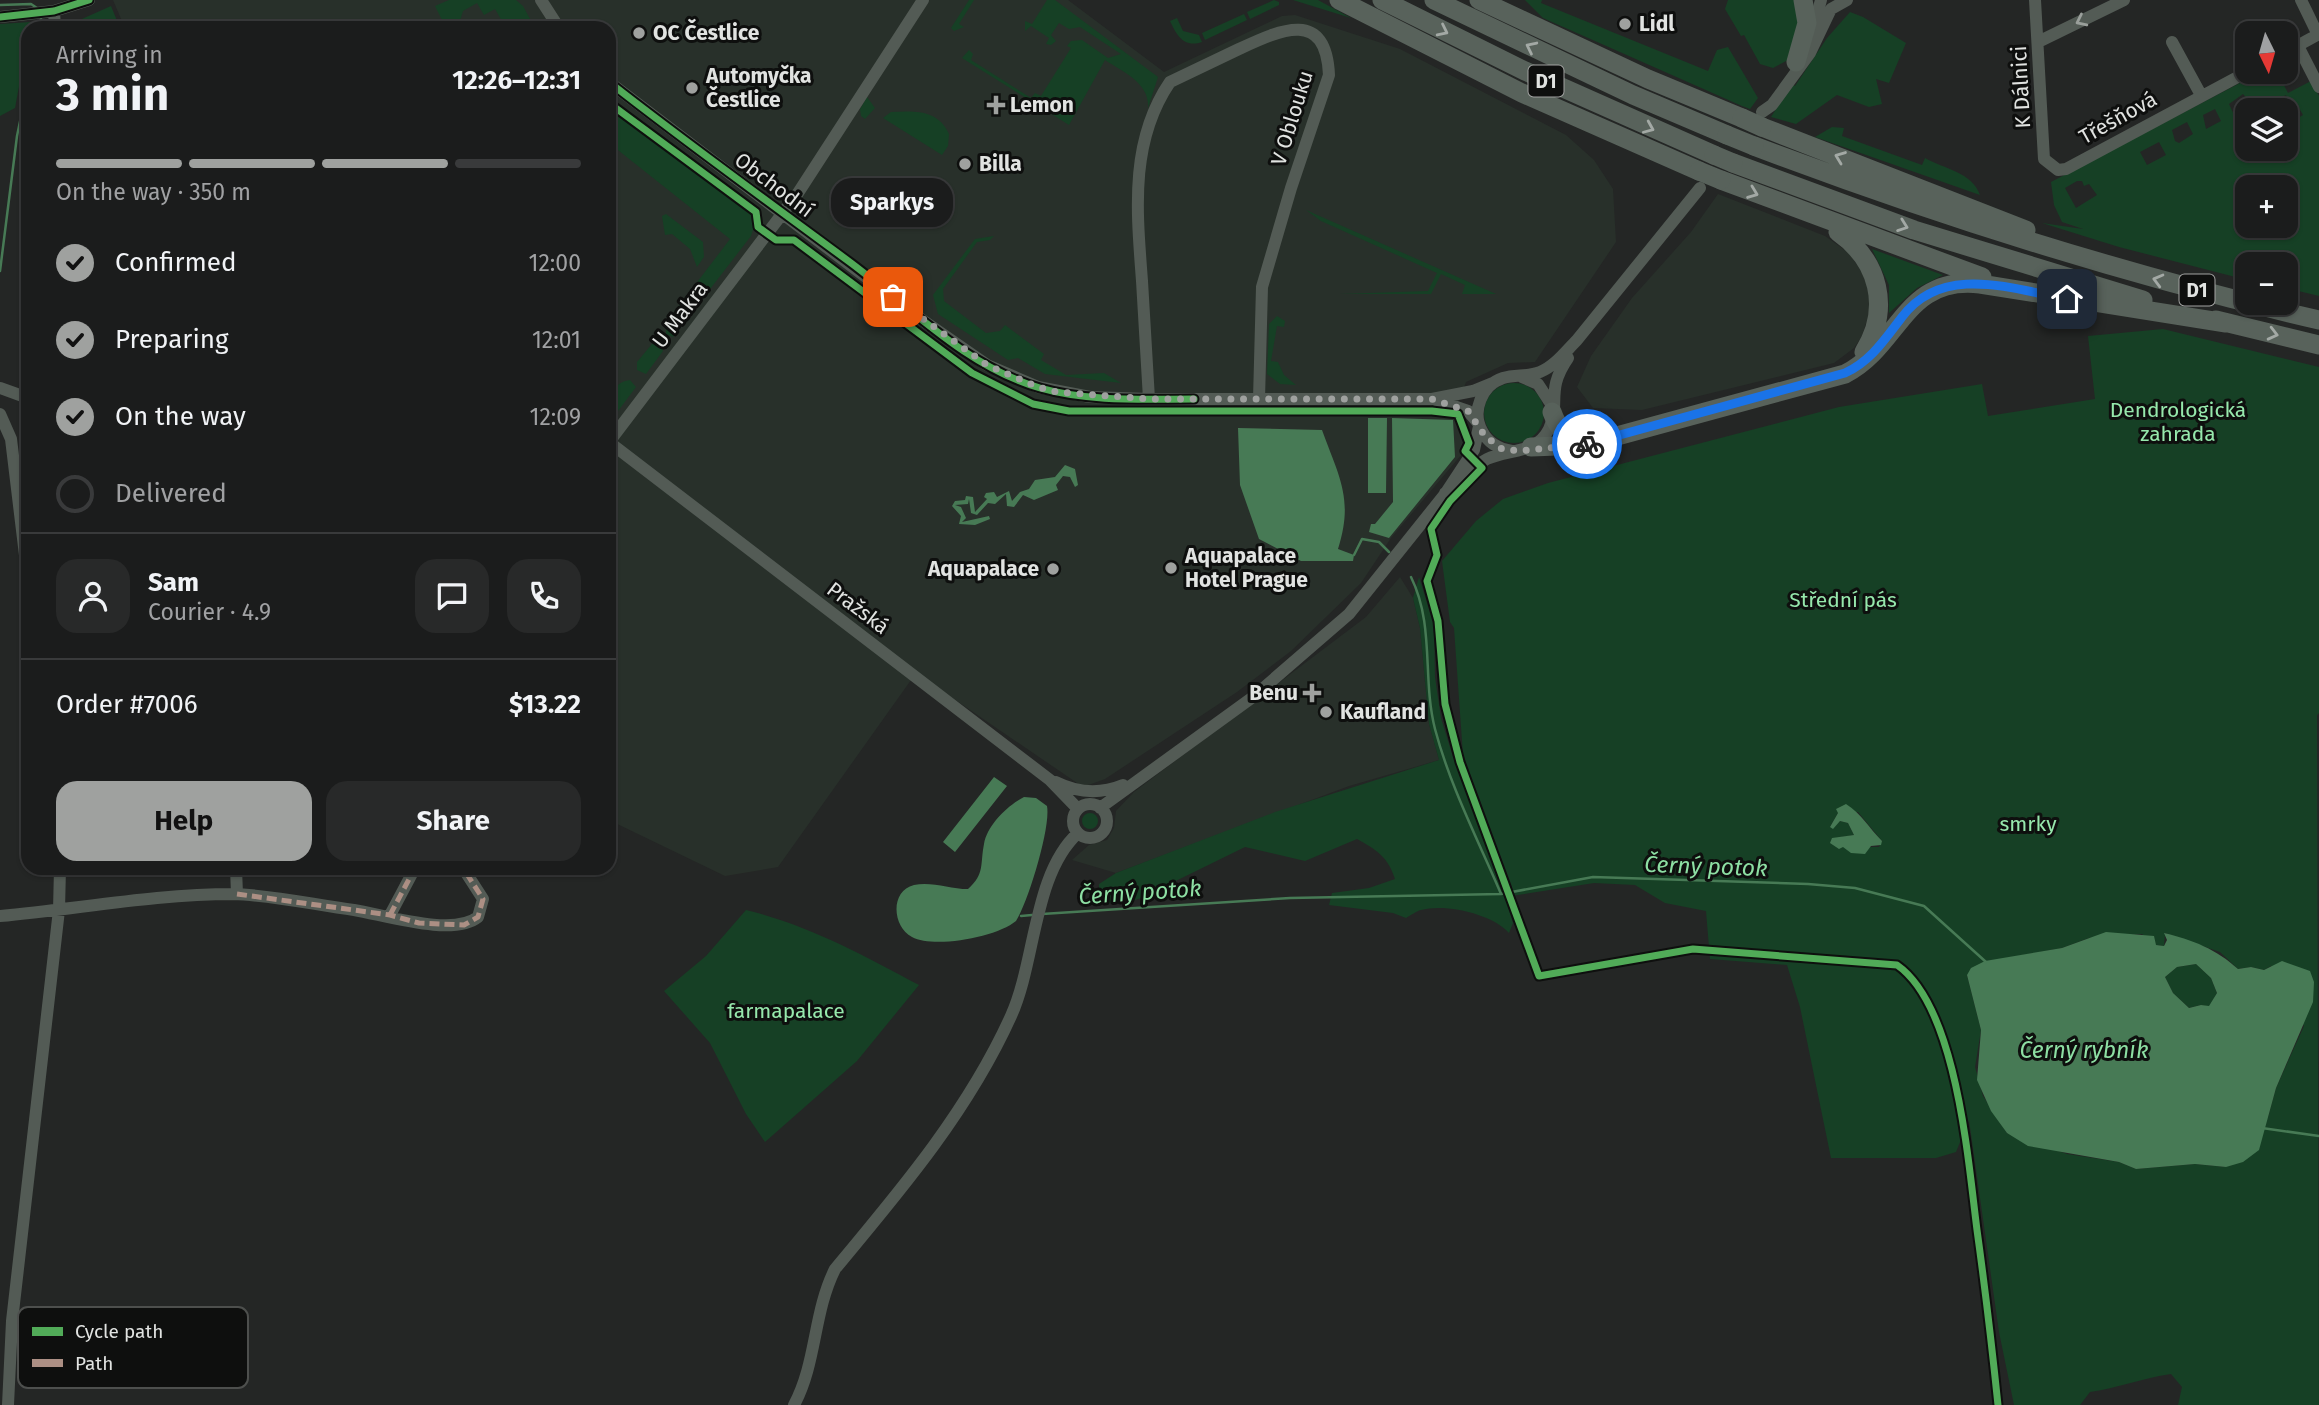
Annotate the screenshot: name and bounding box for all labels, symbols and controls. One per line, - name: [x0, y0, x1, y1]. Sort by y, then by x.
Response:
- place label: Lidl: [1639, 11, 1675, 37]
- one-way arrow: [2076, 13, 2088, 27]
- marker: Lidl: [1617, 16, 1633, 32]
- place label: OC Čestlice: [653, 18, 760, 46]
- north arrow: [2235, 21, 2298, 84]
- map controls: [2235, 21, 2298, 315]
- one-way arrow: [1436, 23, 1448, 37]
- marker: OC Čestlice: [631, 25, 647, 41]
- text: Arriving in: [56, 41, 163, 69]
- one-way arrow: [1526, 42, 1538, 56]
- street label: K Dálnici: [2006, 45, 2036, 129]
- place label: Automyčka Čestlice: [705, 63, 812, 113]
- text: 12:26–12:31: [452, 65, 581, 96]
- road number: D1: [1528, 66, 1564, 96]
- text: 3 min: [56, 67, 169, 122]
- street label: V Oblouku: [1265, 68, 1319, 168]
- marker: Automyčka Čestlice: [684, 80, 700, 96]
- street label: Třešňová: [2075, 86, 2161, 150]
- place label: Lemon: [1010, 92, 1074, 118]
- marker: Lemon: [988, 97, 1004, 113]
- button: layers: [2235, 98, 2298, 161]
- one-way arrow: [1641, 120, 1654, 134]
- street label: Obchodní: [729, 147, 819, 223]
- place label: Billa: [979, 151, 1022, 177]
- one-way arrow: [1834, 151, 1846, 165]
- marker: Billa: [957, 156, 973, 172]
- button: +: [2235, 175, 2298, 238]
- text: On the way · 350 m: [56, 178, 251, 206]
- callout: Sparkys: [832, 178, 954, 227]
- one-way arrow: [1747, 184, 1759, 198]
- text: Sparkys: [850, 188, 934, 216]
- one-way arrow: [1897, 218, 1909, 232]
- icon: check: [56, 244, 94, 282]
- text: Confirmed: [115, 247, 236, 278]
- text: 12:00: [528, 249, 581, 277]
- button: −: [2235, 252, 2298, 315]
- pin: [863, 267, 923, 327]
- pin: [2037, 269, 2097, 329]
- one-way arrow: [2152, 273, 2164, 288]
- road number: D1: [2180, 274, 2214, 306]
- street label: U Makra: [647, 277, 713, 353]
- icon: bag: [874, 278, 912, 316]
- icon: home: [2048, 280, 2086, 318]
- icon: check: [56, 321, 94, 359]
- text: Preparing: [115, 324, 228, 355]
- text: 12:01: [532, 326, 581, 354]
- one-way arrow: [2266, 326, 2278, 341]
- park label: Dendrologická zahrada: [2110, 397, 2246, 447]
- icon: check: [56, 398, 94, 436]
- text: On the way: [115, 401, 246, 432]
- text: 12:09: [529, 403, 581, 431]
- courier: [1552, 409, 1622, 479]
- icon: bike: [1568, 425, 1606, 463]
- text: Delivered: [115, 478, 227, 509]
- place label: Aquapalace Hotel Prague: [1184, 543, 1308, 593]
- place label: Aquapalace: [927, 556, 1039, 582]
- button: person: [56, 559, 130, 633]
- button: chat: [415, 559, 489, 633]
- button: phone: [507, 559, 581, 633]
- marker: Aquapalace Hotel Prague: [1163, 560, 1179, 576]
- marker: Aquapalace: [1045, 561, 1061, 577]
- text: Sam: [148, 567, 199, 598]
- street label: Pražská: [822, 576, 894, 640]
- park label: Střední pás: [1789, 587, 1897, 613]
- text: Courier · 4.9: [148, 598, 271, 626]
- place label: Benu: [1249, 680, 1298, 706]
- marker: Benu: [1304, 685, 1320, 701]
- text: Order #7006: [56, 689, 198, 720]
- text: $13.22: [509, 689, 581, 720]
- place label: Kaufland: [1340, 699, 1426, 725]
- marker: Kaufland: [1318, 704, 1334, 720]
- button: Help: [56, 781, 312, 861]
- button: Share: [326, 781, 581, 861]
- park label: smrky: [2000, 811, 2057, 837]
- water label: Černý potok: [1644, 849, 1768, 882]
- water label: Černý potok: [1077, 873, 1203, 910]
- park label: farmapalace: [727, 998, 845, 1024]
- water label: Černý rybník: [2019, 1035, 2149, 1064]
- legend: [18, 1307, 248, 1388]
- text: Cycle path: [75, 1320, 163, 1343]
- text: Path: [75, 1352, 113, 1375]

